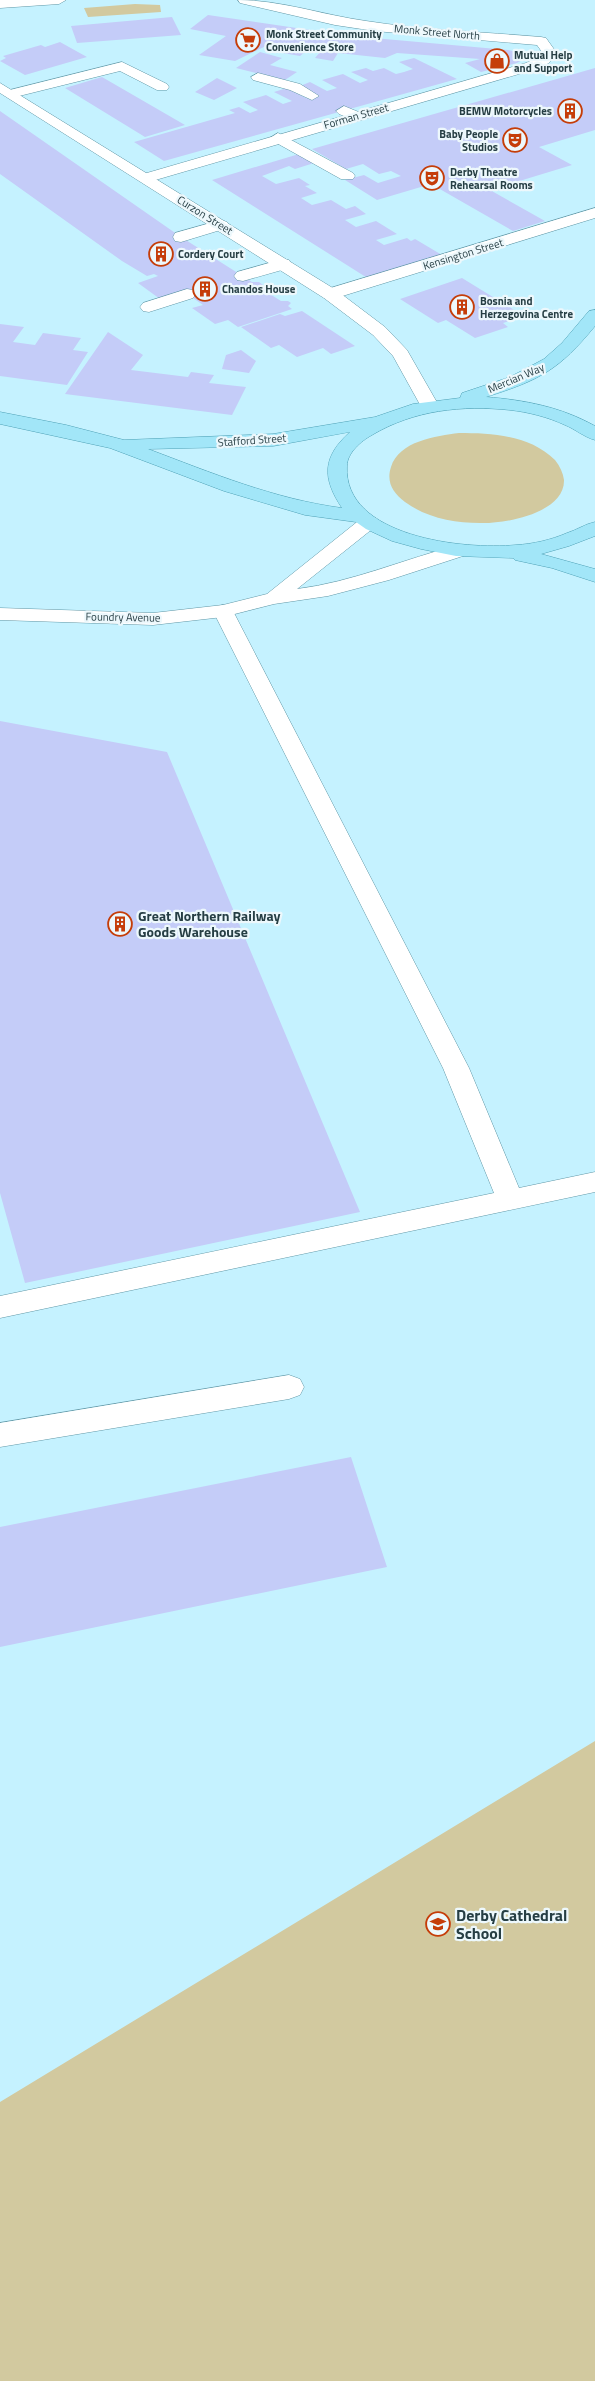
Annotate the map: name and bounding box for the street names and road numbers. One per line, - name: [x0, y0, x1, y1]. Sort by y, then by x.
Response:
- street label: Monk Street North: [393, 20, 481, 44]
- street label: Forman Street: [322, 99, 390, 133]
- street label: Curzon Street: [174, 192, 236, 239]
- street label: Kensington Street: [421, 234, 505, 274]
- street label: Mercian Way: [485, 359, 547, 397]
- street label: Stafford Street: [217, 430, 287, 450]
- street label: Foundry Avenue: [85, 608, 161, 626]

